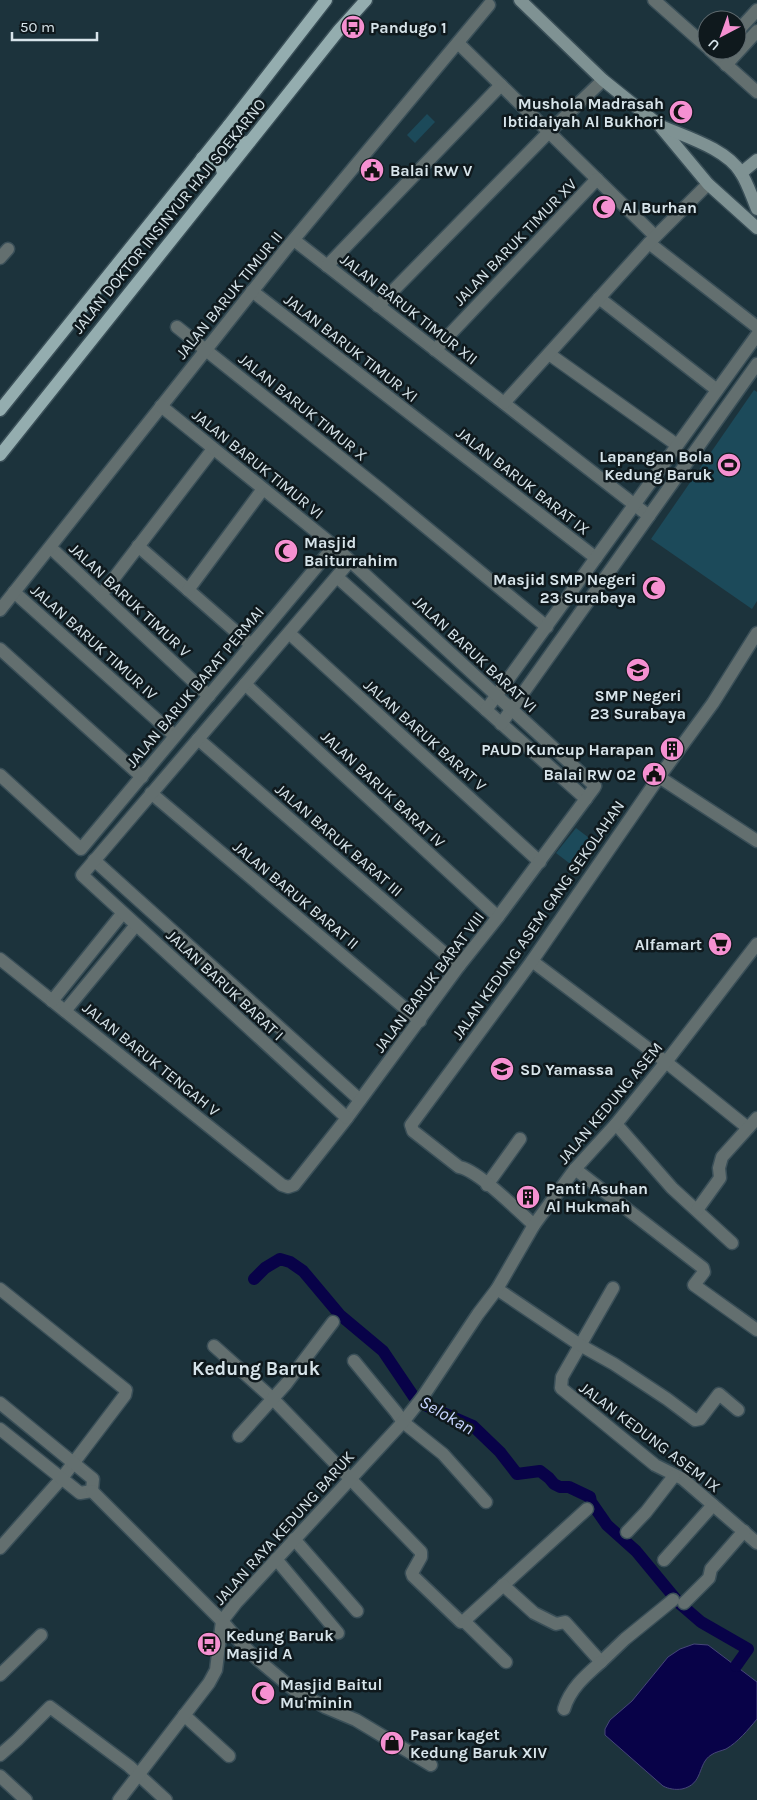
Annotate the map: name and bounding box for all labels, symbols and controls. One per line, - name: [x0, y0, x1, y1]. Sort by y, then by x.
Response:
- scale bar: [12, 10, 98, 42]
- north arrow: [697, 10, 747, 60]
- bus stop icon: Pandugo 1: [340, 14, 366, 40]
- text: 50 m: [20, 18, 55, 36]
- place label: Pandugo 1: [370, 18, 447, 37]
- text: U: [705, 35, 723, 54]
- place label: Mushola Madrasah Ibtidaiyah Al Bukhori: [503, 94, 664, 131]
- street label: JALAN DOKTOR INSINYUR HAJI SOEKARNO: [68, 95, 270, 337]
- mosque icon: Mushola Madrasah Ibtidaiyah Al Bukhori: [668, 99, 694, 125]
- public building icon: Balai RW V: [359, 157, 385, 183]
- place label: Balai RW V: [390, 161, 473, 180]
- street label: JALAN BARUK TIMUR XV: [449, 174, 581, 310]
- mosque icon: Al Burhan: [591, 194, 617, 220]
- place label: Al Burhan: [622, 198, 697, 217]
- street label: JALAN BARUK TIMUR II: [172, 227, 286, 363]
- street label: JALAN BARUK TIMUR XII: [336, 249, 482, 369]
- street label: JALAN BARUK TIMUR XI: [235, 349, 371, 465]
- street label: JALAN BARUK TIMUR X: [235, 349, 371, 465]
- street label: JALAN BARUK TIMUR VI: [188, 405, 328, 523]
- street label: JALAN BARUK BARAT IX: [453, 423, 593, 539]
- place label: Lapangan Bola Kedung Baruk: [599, 447, 713, 484]
- sports icon: Lapangan Bola Kedung Baruk: [716, 452, 742, 478]
- place label: Masjid Baiturrahim: [304, 533, 398, 570]
- mosque icon: Masjid Baiturrahim: [273, 538, 299, 564]
- street label: JALAN BARUK TIMUR V: [65, 539, 195, 661]
- place label: Masjid SMP Negeri 23 Surabaya: [493, 570, 636, 607]
- mosque icon: Masjid SMP Negeri 23 Surabaya: [641, 575, 667, 601]
- street label: JALAN BARUK TIMUR IV: [27, 580, 161, 704]
- street label: JALAN BARUK BARAT VI: [409, 592, 541, 716]
- street label: JALAN BARUK BARAT PERMAI: [122, 603, 268, 771]
- school or university icon: SMP Negeri 23 Surabaya: [625, 657, 651, 683]
- street label: JALAN BARUK BARAT V: [360, 675, 490, 795]
- place label: SMP Negeri 23 Surabaya: [590, 686, 686, 723]
- street label: JALAN BARUK BARAT IV: [317, 727, 449, 851]
- building icon: PAUD Kuncup Harapan: [659, 736, 685, 762]
- place label: PAUD Kuncup Harapan: [481, 740, 654, 759]
- public building icon: Balai RW 02: [641, 761, 667, 787]
- place label: Balai RW 02: [543, 765, 636, 784]
- street label: JALAN BARUK BARAT III: [271, 779, 407, 901]
- street label: JALAN KEDUNG ASEM GANG SEKOLAHAN: [448, 797, 628, 1043]
- street label: JALAN BARUK BARAT II: [229, 837, 363, 953]
- street label: JALAN BARUK BARAT VIII: [370, 908, 488, 1056]
- street label: JALAN BARUK BARAT I: [162, 926, 288, 1044]
- supermarket icon: Alfamart: [707, 931, 733, 957]
- place label: Alfamart: [635, 935, 702, 954]
- street label: JALAN BARUK TENGAH V: [79, 998, 223, 1120]
- street label: JALAN KEDUNG ASEM: [553, 1038, 667, 1168]
- school or university icon: SD Yamassa: [489, 1056, 515, 1082]
- place label: SD Yamassa: [520, 1060, 614, 1079]
- place label: Panti Asuhan Al Hukmah: [546, 1179, 648, 1216]
- building icon: Panti Asuhan Al Hukmah: [515, 1184, 541, 1210]
- district label: Kedung Baruk: [192, 1358, 320, 1380]
- street label: JALAN KEDUNG ASEM IX: [576, 1378, 724, 1496]
- water label: Selokan: [416, 1391, 478, 1439]
- street label: JALAN RAYA KEDUNG BARUK: [210, 1447, 358, 1609]
- place label: Kedung Baruk Masjid A: [226, 1626, 334, 1663]
- bus stop icon: Kedung Baruk Masjid A: [196, 1631, 222, 1657]
- place label: Masjid Baitul Mu'minin: [280, 1675, 382, 1712]
- mosque icon: Masjid Baitul Mu'minin: [250, 1680, 276, 1706]
- place label: Pasar kaget Kedung Baruk XIV: [410, 1725, 547, 1762]
- shop icon: Pasar kaget Kedung Baruk XIV: [379, 1730, 405, 1756]

